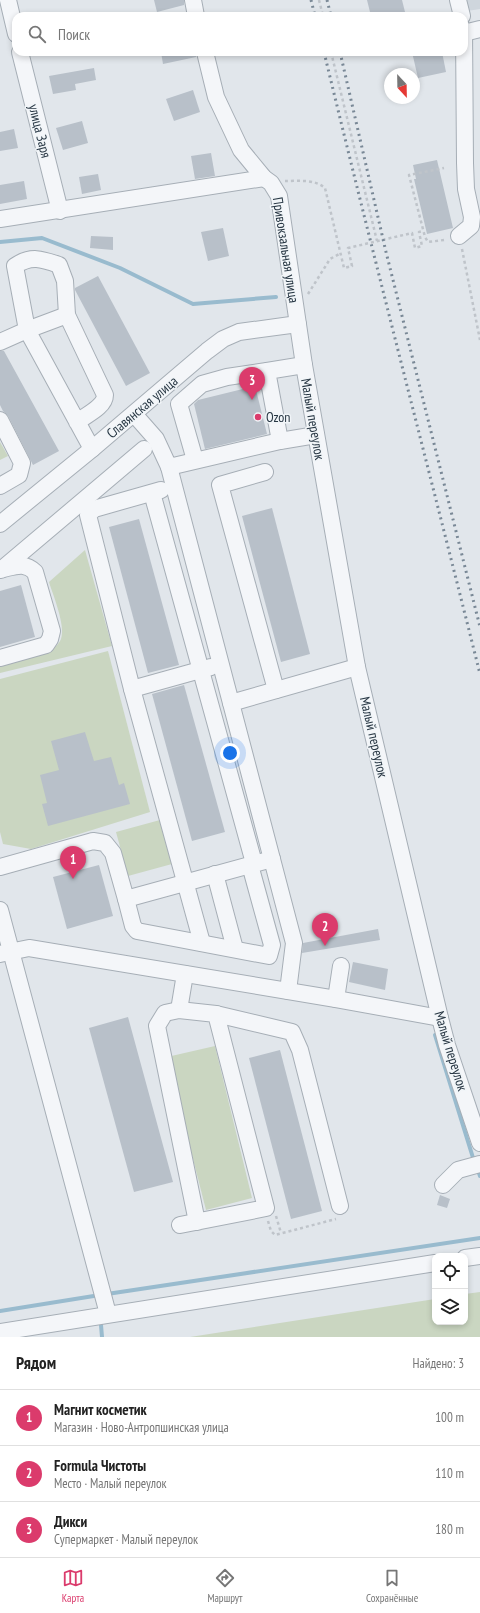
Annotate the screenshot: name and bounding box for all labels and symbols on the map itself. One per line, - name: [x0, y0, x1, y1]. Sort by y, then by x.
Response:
- north arrow: [384, 68, 420, 104]
- street label: улица Заря: [25, 102, 55, 160]
- street label: Привокзальная улица: [269, 196, 303, 304]
- pin: 3: [239, 367, 265, 400]
- street label: Славянская улица: [103, 372, 181, 442]
- street label: Малый переулок: [297, 377, 329, 462]
- place label: Ozon: [266, 408, 291, 426]
- marker: Ozon: [253, 412, 263, 422]
- street label: Малый переулок: [356, 695, 392, 780]
- your location: [220, 743, 240, 763]
- pin: 1: [60, 846, 86, 879]
- pin: 2: [312, 913, 338, 946]
- street label: Малый переулок: [430, 1009, 472, 1094]

